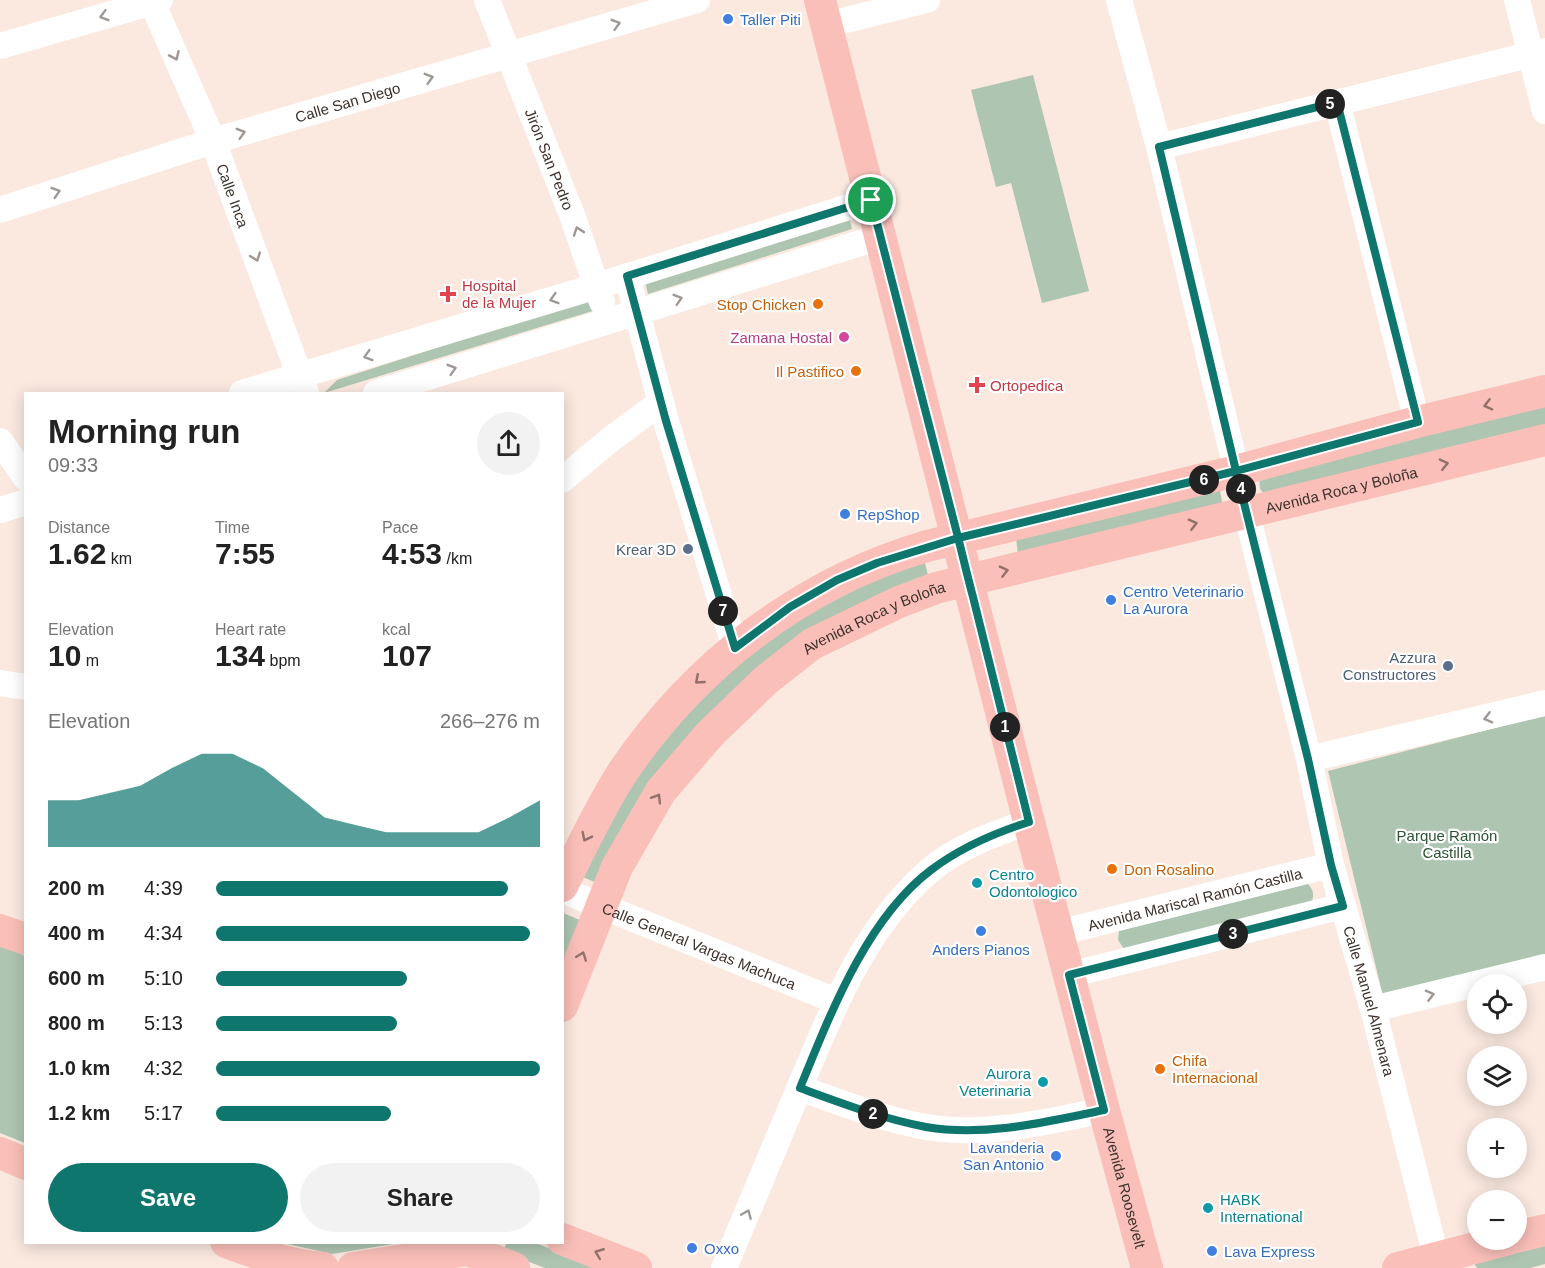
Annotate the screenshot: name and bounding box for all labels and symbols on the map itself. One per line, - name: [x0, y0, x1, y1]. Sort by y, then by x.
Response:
- one-way arrow: [99, 9, 110, 21]
- place label: Taller Piti: [740, 11, 801, 28]
- marker: Taller Piti: [721, 12, 735, 26]
- one-way arrow: [610, 19, 621, 31]
- one-way arrow: [168, 50, 180, 61]
- one-way arrow: [423, 73, 434, 85]
- street label: Calle San Diego: [293, 78, 402, 125]
- pin: 5: [1315, 89, 1345, 119]
- street label: Jirón San Pedro: [522, 106, 578, 212]
- one-way arrow: [235, 128, 246, 140]
- street label: Calle Inca: [214, 161, 253, 230]
- pin: [845, 174, 896, 225]
- one-way arrow: [50, 187, 61, 199]
- one-way arrow: [572, 226, 585, 237]
- one-way arrow: [248, 251, 261, 261]
- place label: Hospital de la Mujer: [462, 277, 536, 311]
- marker: Hospital de la Mujer: [439, 285, 457, 303]
- one-way arrow: [549, 292, 560, 304]
- one-way arrow: [672, 294, 683, 306]
- place label: Stop Chicken: [717, 296, 806, 313]
- marker: Stop Chicken: [811, 297, 825, 311]
- place label: Zamana Hostal: [730, 329, 832, 346]
- marker: Zamana Hostal: [837, 330, 851, 344]
- one-way arrow: [363, 349, 374, 361]
- place label: Il Pastifico: [776, 363, 844, 380]
- one-way arrow: [446, 364, 457, 377]
- marker: Il Pastifico: [849, 364, 863, 378]
- marker: Ortopedica: [968, 376, 986, 394]
- place label: Ortopedica: [990, 377, 1064, 394]
- one-way arrow: [1483, 398, 1493, 411]
- one-way arrow: [1439, 458, 1449, 471]
- street label: Avenida Roca y Boloña: [1264, 463, 1420, 516]
- pin: 6: [1189, 465, 1219, 495]
- pin: 4: [1226, 474, 1256, 504]
- place label: RepShop: [857, 506, 920, 523]
- marker: RepShop: [838, 507, 852, 521]
- one-way arrow: [1188, 519, 1198, 532]
- place label: Krear 3D: [616, 541, 676, 558]
- marker: Krear 3D: [681, 542, 695, 556]
- one-way arrow: [999, 565, 1009, 578]
- street label: Avenida Roca y Boloña: [798, 577, 947, 657]
- place label: Centro Veterinario La Aurora: [1123, 583, 1244, 617]
- marker: Centro Veterinario La Aurora: [1104, 593, 1118, 607]
- pin: 7: [708, 596, 738, 626]
- place label: Azzura Constructores: [1343, 649, 1437, 683]
- marker: Azzura Constructores: [1441, 659, 1455, 673]
- one-way arrow: [695, 673, 706, 684]
- one-way arrow: [1483, 710, 1493, 723]
- pin: 1: [990, 712, 1020, 742]
- one-way arrow: [649, 794, 661, 804]
- park label: Parque Ramón Castilla: [1397, 827, 1497, 861]
- one-way arrow: [581, 831, 593, 842]
- place label: Don Rosalino: [1124, 861, 1214, 878]
- marker: Don Rosalino: [1105, 862, 1119, 876]
- street label: Avenida Mariscal Ramón Castilla: [1086, 864, 1304, 934]
- place label: Centro Odontologico: [989, 866, 1077, 900]
- marker: Centro Odontologico: [970, 876, 984, 890]
- street label: Calle General Vargas Machuca: [600, 899, 799, 993]
- pin: 3: [1218, 919, 1248, 949]
- marker: Anders Pianos: [974, 924, 988, 938]
- street label: Calle Manuel Almenara: [1341, 924, 1398, 1078]
- place label: Anders Pianos: [932, 941, 1030, 958]
- one-way arrow: [575, 951, 587, 962]
- one-way arrow: [1425, 990, 1435, 1003]
- place label: Chifa Internacional: [1172, 1052, 1258, 1086]
- marker: Chifa Internacional: [1153, 1062, 1167, 1076]
- place label: Aurora Veterinaria: [959, 1065, 1032, 1099]
- marker: Aurora Veterinaria: [1036, 1075, 1050, 1089]
- pin: 2: [858, 1099, 888, 1129]
- street label: Avenida Roosevelt: [1100, 1125, 1150, 1251]
- place label: Lavanderia San Antonio: [963, 1139, 1045, 1173]
- marker: Lavanderia San Antonio: [1049, 1149, 1063, 1163]
- place label: HABK International: [1220, 1191, 1303, 1225]
- marker: HABK International: [1201, 1201, 1215, 1215]
- one-way arrow: [740, 1209, 752, 1220]
- place label: Oxxo: [704, 1240, 739, 1257]
- marker: Oxxo: [685, 1241, 699, 1255]
- place label: Lava Express: [1224, 1243, 1315, 1260]
- marker: Lava Express: [1205, 1244, 1219, 1258]
- one-way arrow: [594, 1248, 605, 1261]

